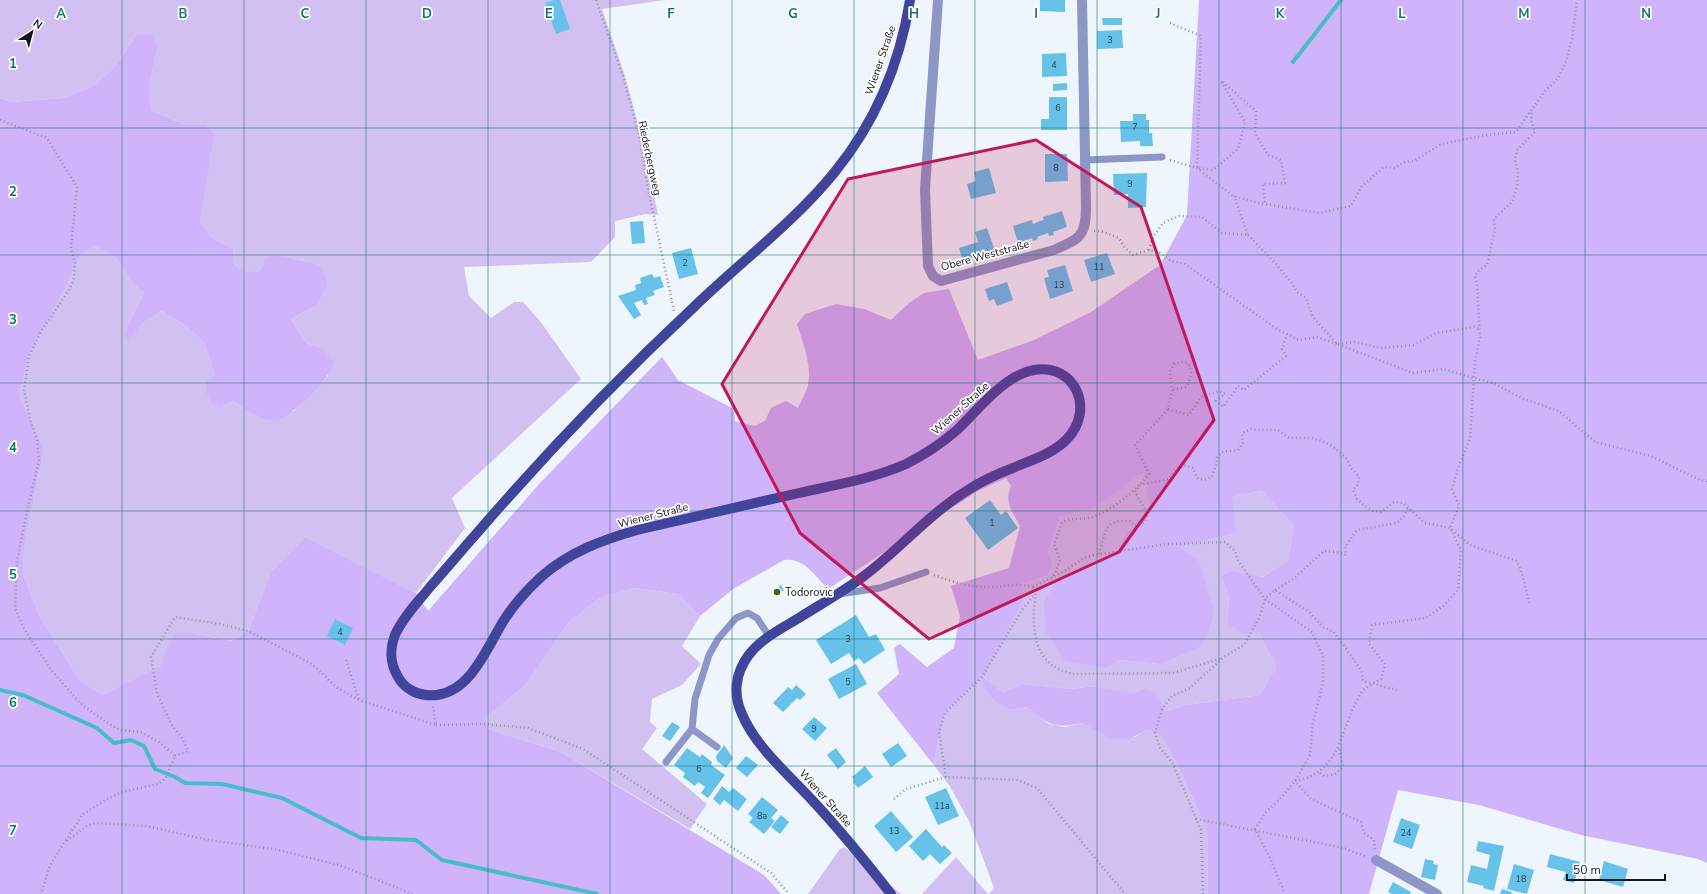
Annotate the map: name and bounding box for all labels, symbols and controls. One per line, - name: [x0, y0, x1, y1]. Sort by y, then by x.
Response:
- text: A: [56, 5, 66, 23]
- text: B: [179, 5, 188, 23]
- text: C: [301, 5, 310, 23]
- text: D: [422, 5, 432, 23]
- text: E: [545, 5, 553, 23]
- text: F: [667, 5, 675, 23]
- text: G: [788, 5, 798, 23]
- text: H: [909, 5, 919, 23]
- text: I: [1034, 5, 1038, 23]
- text: J: [1155, 5, 1160, 23]
- text: K: [1276, 5, 1285, 23]
- text: L: [1398, 5, 1406, 23]
- text: M: [1518, 5, 1530, 23]
- text: N: [1641, 5, 1651, 23]
- north arrow: [12, 12, 52, 52]
- text: N: [30, 16, 45, 33]
- street label: Wiener Straße: [862, 23, 899, 97]
- house number: 3: [1107, 34, 1113, 46]
- text: 1: [9, 55, 17, 73]
- house number: 4: [1051, 59, 1057, 71]
- house number: 6: [1055, 102, 1061, 114]
- street label: Riederbergweg: [634, 119, 665, 197]
- house number: 7: [1132, 121, 1138, 133]
- house number: 8: [1053, 162, 1059, 174]
- house number: 9: [1127, 178, 1133, 190]
- text: 2: [9, 183, 17, 201]
- street label: Obere Weststraße: [939, 236, 1031, 275]
- house number: 2: [682, 257, 688, 269]
- house number: 11: [1094, 261, 1104, 273]
- house number: 13: [1054, 279, 1064, 291]
- text: 3: [9, 311, 17, 329]
- street label: Wiener Straße: [928, 379, 992, 438]
- text: 4: [9, 439, 17, 457]
- street label: Wiener Straße: [616, 499, 690, 532]
- house number: 1: [989, 517, 995, 529]
- text: 5: [9, 566, 17, 584]
- place label: Todorovic: [785, 585, 833, 600]
- marker: Todorovic: [772, 587, 782, 597]
- house number: 4: [337, 626, 343, 638]
- house number: 3: [845, 633, 851, 645]
- house number: 5: [845, 676, 851, 688]
- text: 6: [9, 694, 17, 712]
- house number: 9: [811, 723, 817, 735]
- house number: 6: [696, 763, 702, 775]
- street label: Wiener Straße: [796, 766, 855, 830]
- house number: 11a: [934, 800, 950, 812]
- house number: 8a: [757, 810, 767, 822]
- text: 7: [9, 822, 17, 840]
- house number: 13: [889, 825, 899, 837]
- house number: 24: [1401, 827, 1412, 839]
- scale bar: [1567, 856, 1665, 882]
- text: 50 m: [1573, 862, 1601, 878]
- house number: 18: [1516, 873, 1526, 885]

